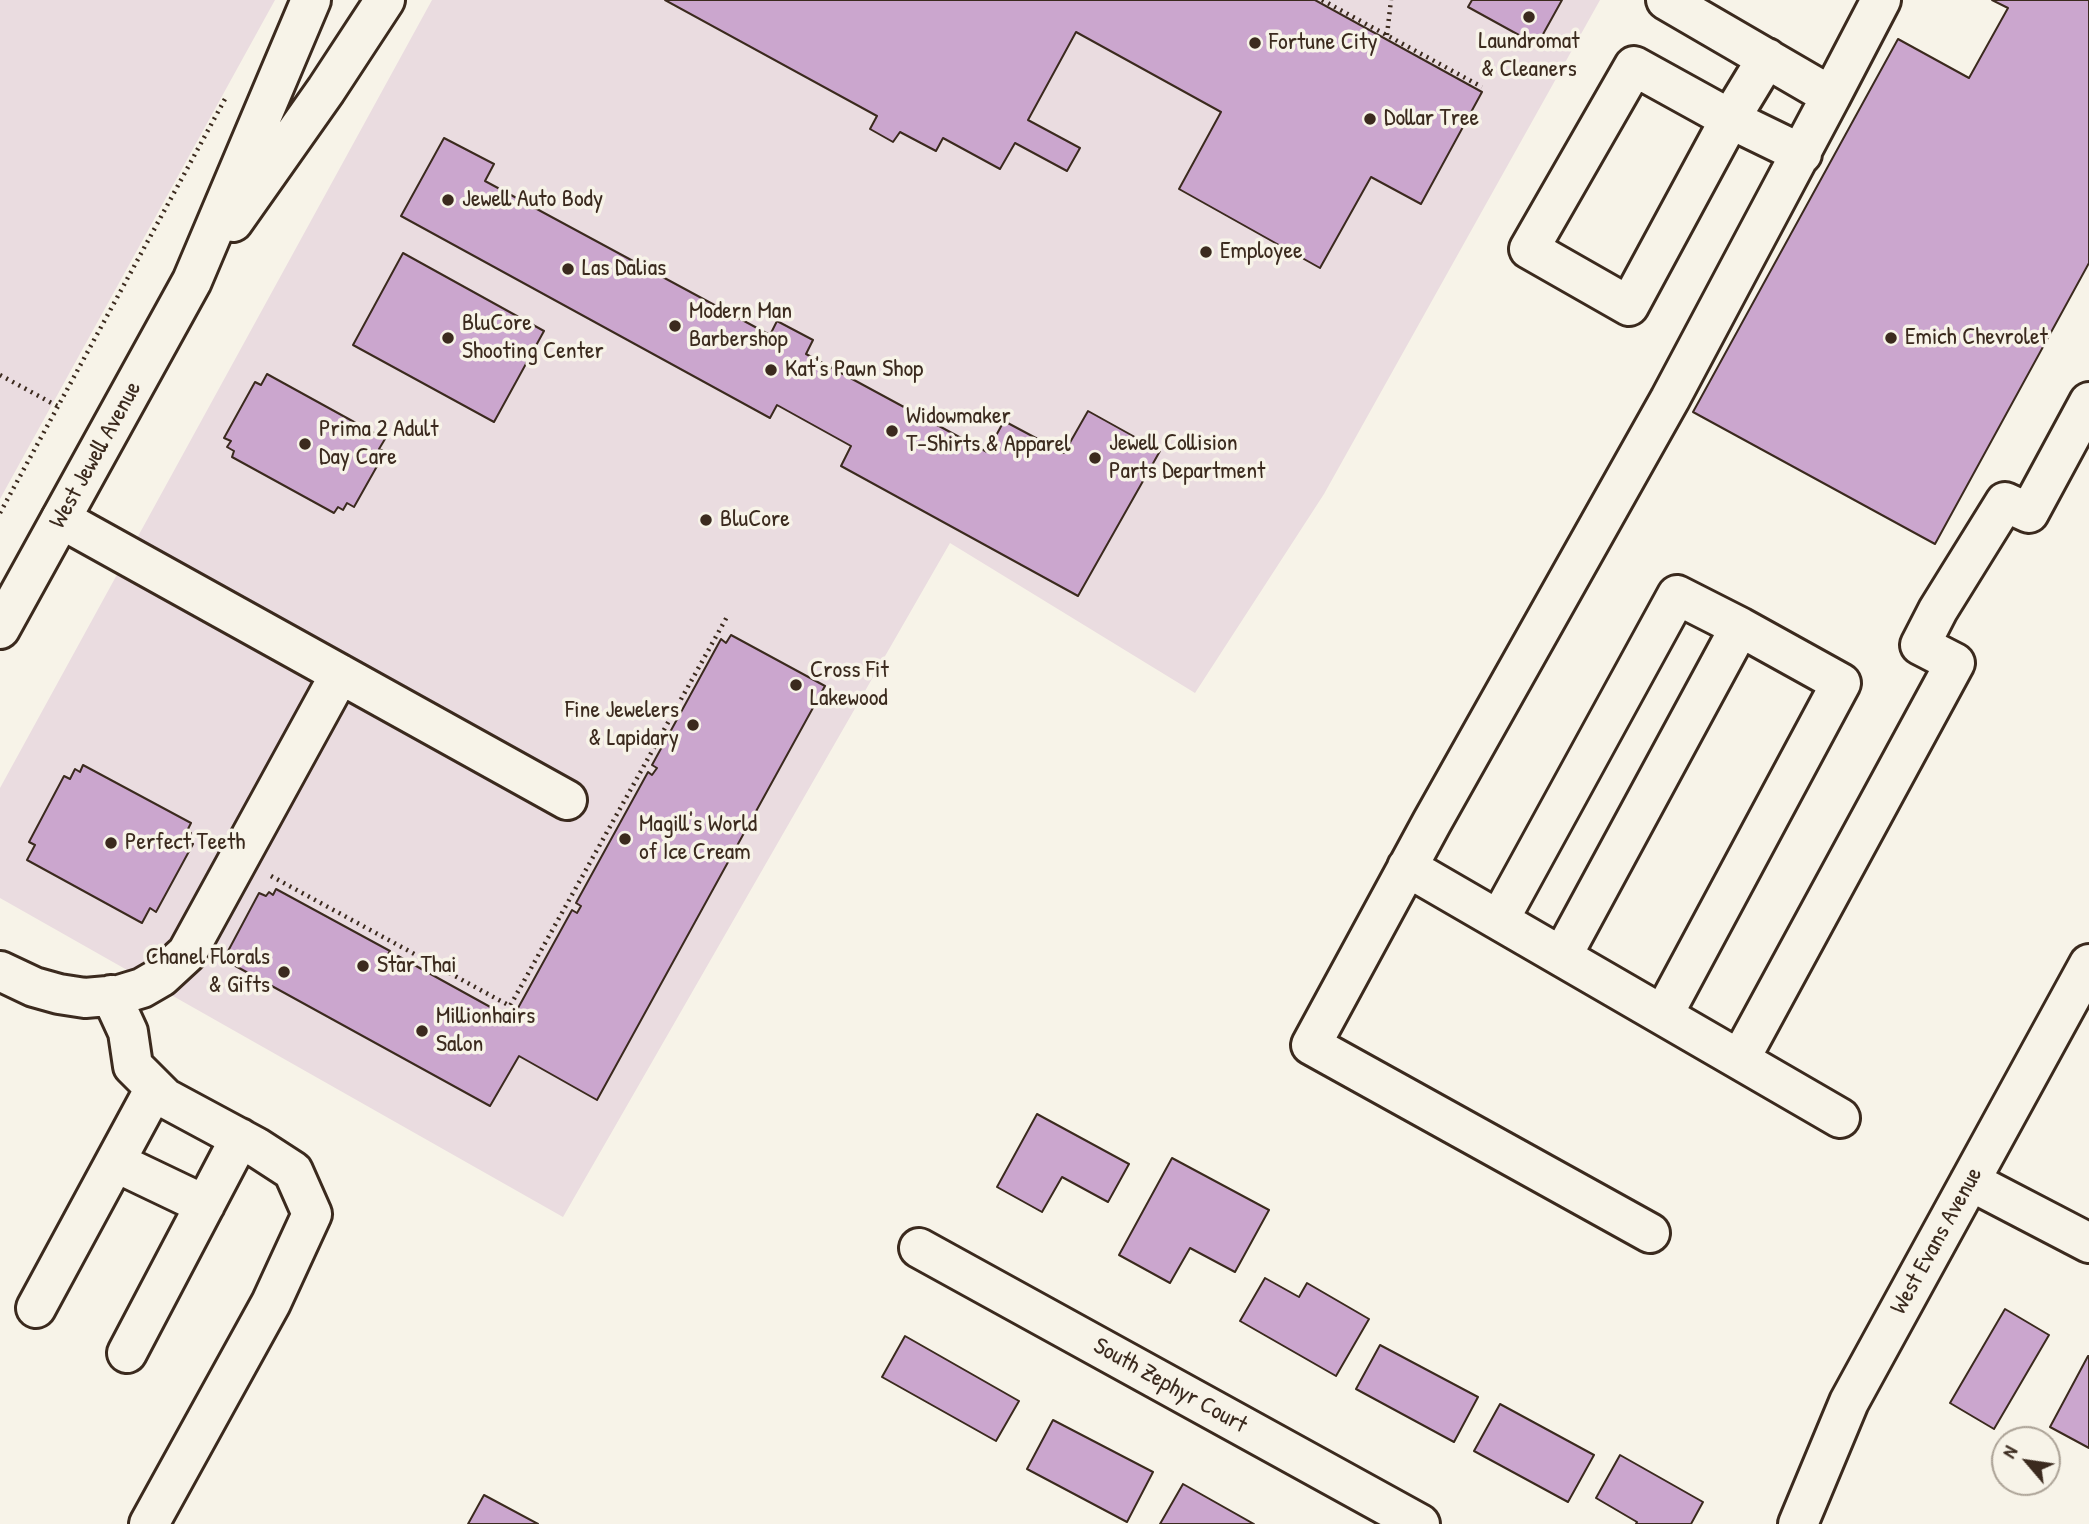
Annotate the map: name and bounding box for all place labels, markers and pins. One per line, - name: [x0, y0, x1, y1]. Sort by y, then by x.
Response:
- marker: Laundromat & Cleaners: [1521, 9, 1537, 25]
- place label: Laundromat & Cleaners: [1478, 28, 1580, 84]
- place label: Fortune City: [1269, 29, 1378, 57]
- marker: Fortune City: [1247, 35, 1263, 51]
- place label: Dollar Tree: [1384, 105, 1479, 133]
- marker: Dollar Tree: [1362, 111, 1378, 127]
- place label: Jewell Auto Body: [462, 186, 603, 214]
- marker: Jewell Auto Body: [440, 192, 456, 208]
- place label: Employee: [1220, 238, 1303, 266]
- marker: Employee: [1198, 244, 1214, 260]
- place label: Las Dalias: [582, 255, 666, 283]
- marker: Las Dalias: [560, 261, 576, 277]
- place label: Modern Man Barbershop: [689, 298, 792, 354]
- place label: BluCore Shooting Center: [462, 310, 604, 366]
- marker: Modern Man Barbershop: [667, 318, 683, 334]
- place label: Emich Chevrolet: [1905, 324, 2048, 352]
- marker: BluCore Shooting Center: [440, 330, 456, 346]
- marker: Emich Chevrolet: [1883, 330, 1899, 346]
- place label: Kat's Pawn Shop: [785, 356, 923, 384]
- marker: Kat's Pawn Shop: [763, 362, 779, 378]
- place label: Widowmaker T-Shirts & Apparel: [906, 403, 1071, 459]
- place label: Prima 2 Adult Day Care: [319, 416, 438, 472]
- marker: Widowmaker T-Shirts & Apparel: [884, 423, 900, 439]
- place label: Jewell Collision Parts Department: [1109, 430, 1265, 486]
- marker: Prima 2 Adult Day Care: [297, 436, 313, 452]
- marker: Jewell Collision Parts Department: [1087, 450, 1103, 466]
- place label: BluCore: [720, 506, 790, 534]
- marker: BluCore: [698, 512, 714, 528]
- place label: Cross Fit Lakewood: [810, 657, 889, 713]
- marker: Cross Fit Lakewood: [788, 677, 804, 693]
- place label: Fine Jewelers & Lapidary: [565, 697, 679, 753]
- marker: Fine Jewelers & Lapidary: [685, 717, 701, 733]
- place label: Magill's World of Ice Cream: [639, 811, 757, 867]
- place label: Perfect Teeth: [125, 829, 245, 857]
- marker: Magill's World of Ice Cream: [617, 831, 633, 847]
- marker: Perfect Teeth: [103, 835, 119, 851]
- place label: Chanel Florals & Gifts: [146, 944, 270, 1000]
- place label: Star Thai: [377, 952, 457, 980]
- marker: Star Thai: [355, 958, 371, 974]
- marker: Chanel Florals & Gifts: [276, 964, 292, 980]
- place label: Millionhairs Salon: [436, 1003, 535, 1059]
- marker: Millionhairs Salon: [414, 1023, 430, 1039]

